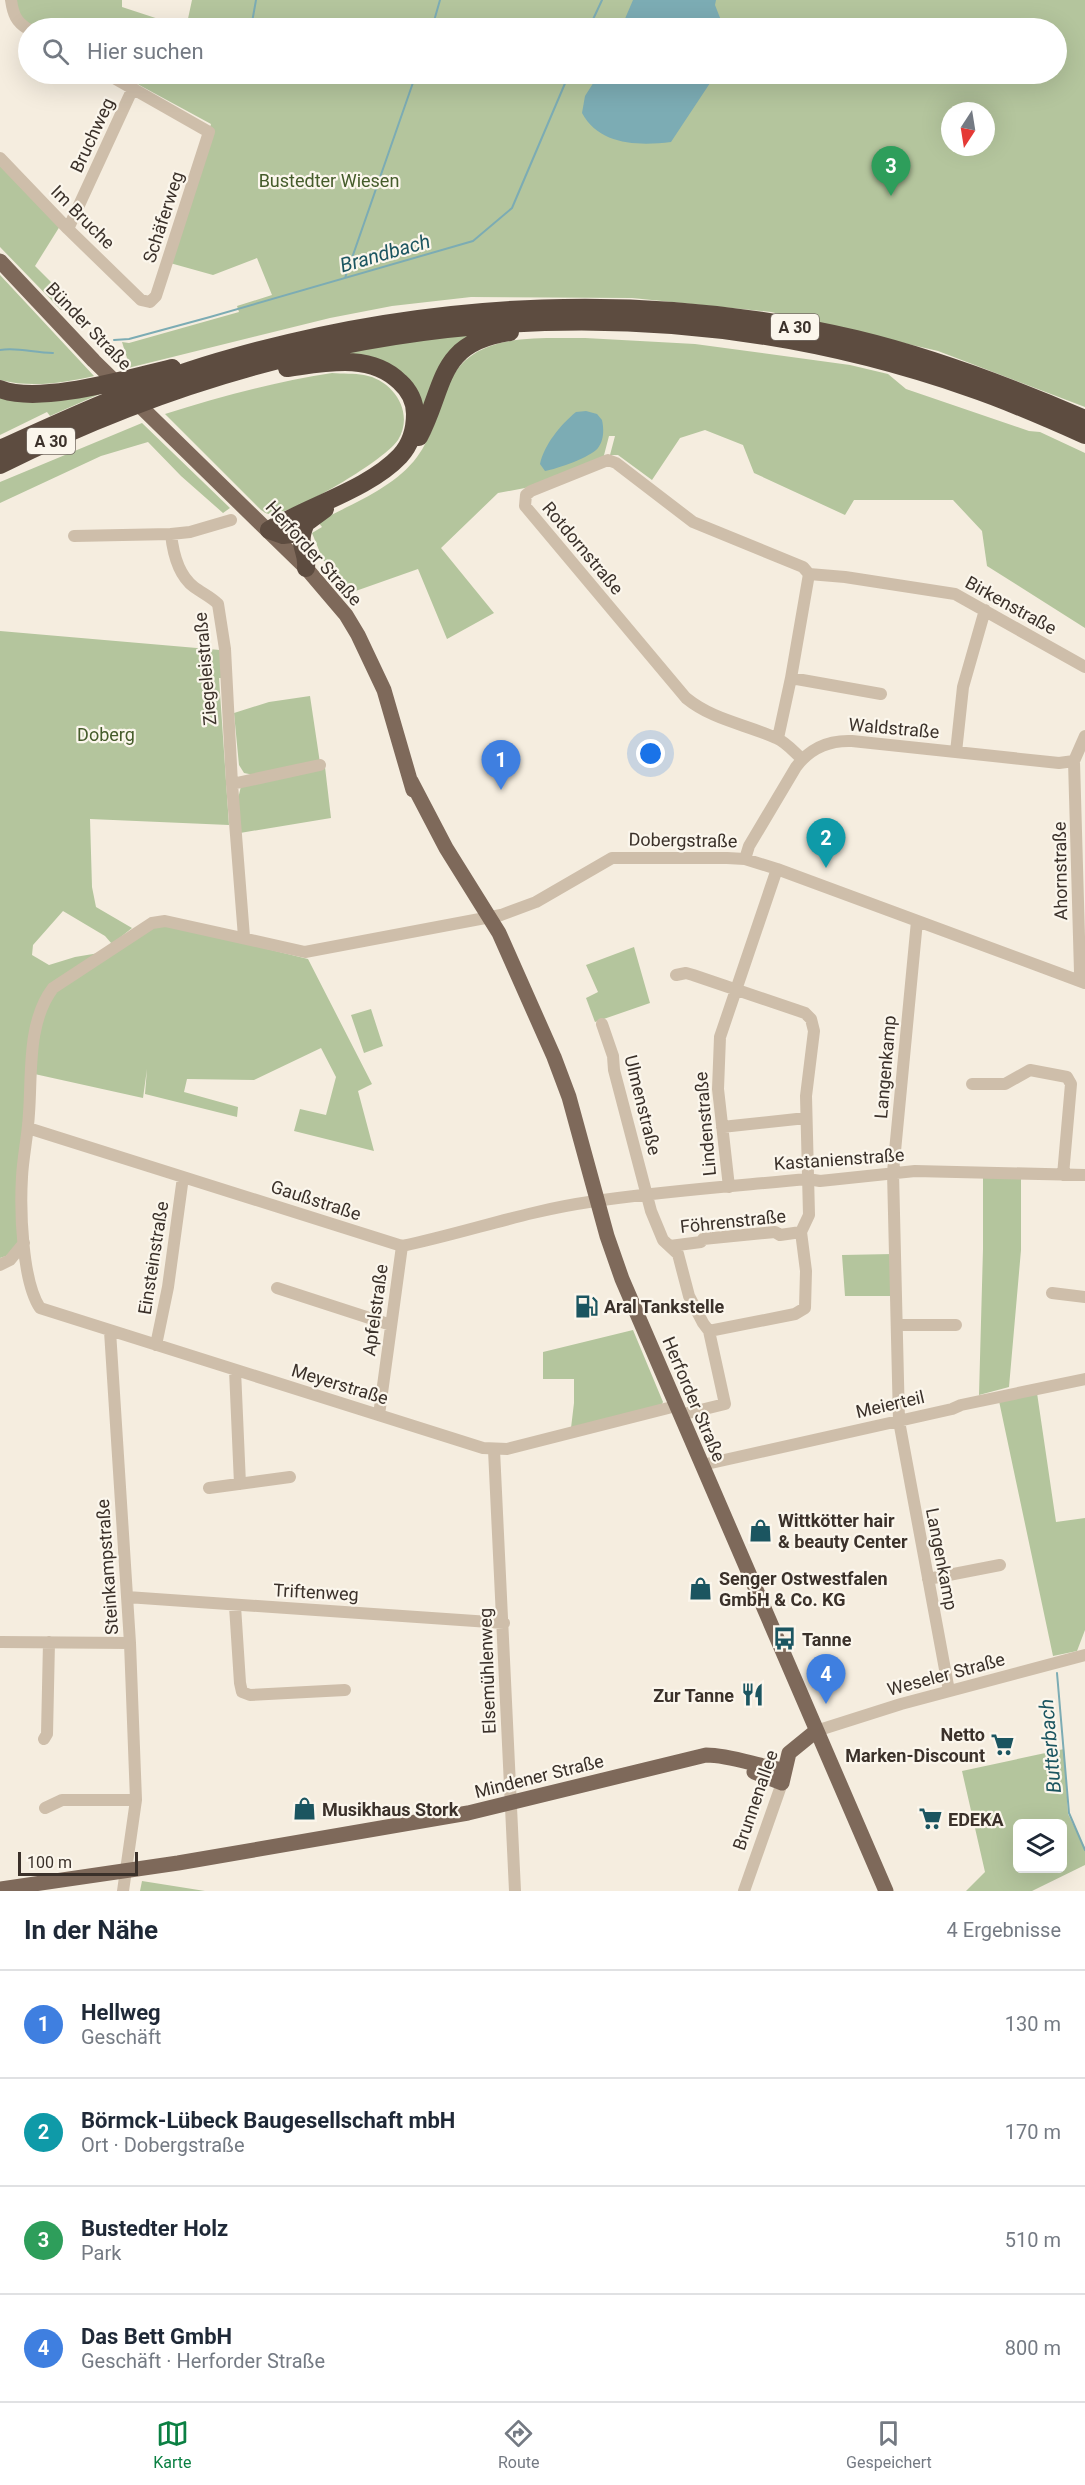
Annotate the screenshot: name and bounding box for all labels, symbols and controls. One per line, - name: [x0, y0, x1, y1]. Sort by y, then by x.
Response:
- search box: [18, 18, 1067, 84]
- icon: search: [39, 35, 72, 68]
- text: Hier suchen: [87, 39, 204, 64]
- street label: Bruchweg: [66, 94, 118, 176]
- north arrow: [941, 102, 995, 156]
- pin: 3: [872, 146, 910, 196]
- street label: Schäferweg: [138, 169, 188, 265]
- park label: Bustedter Wiesen: [259, 170, 399, 191]
- street label: Im Bruche: [47, 181, 119, 253]
- water label: Brandbach: [337, 229, 433, 277]
- street label: Bünder Straße: [42, 278, 136, 374]
- road number: A 30: [771, 314, 819, 340]
- road number: A 30: [27, 428, 75, 454]
- street label: Herforder Straße: [261, 496, 367, 610]
- street label: Rotdornstraße: [538, 497, 628, 599]
- street label: Birkenstraße: [962, 571, 1060, 639]
- street label: Ziegeleistraße: [190, 611, 220, 727]
- street label: Waldstraße: [848, 714, 940, 742]
- park label: Doberg: [77, 724, 135, 745]
- your location: [636, 739, 665, 768]
- pin: 1: [482, 740, 520, 790]
- pin: 2: [806, 818, 846, 868]
- street label: Ahornstraße: [1049, 821, 1071, 921]
- street label: Dobergstraße: [628, 829, 738, 851]
- street label: Langenkamp: [870, 1014, 900, 1120]
- street label: Ulmenstraße: [620, 1053, 666, 1157]
- street label: Lindenstraße: [690, 1071, 720, 1177]
- street label: Kastanienstraße: [773, 1144, 905, 1174]
- street label: Gaußstraße: [268, 1176, 364, 1224]
- street label: Einsteinstraße: [134, 1200, 172, 1316]
- street label: Föhrenstraße: [679, 1205, 787, 1237]
- street label: Apfelstraße: [358, 1263, 392, 1357]
- fuel station icon: Aral Tankstelle: [573, 1293, 599, 1319]
- place label: Aral Tankstelle: [604, 1296, 725, 1317]
- street label: Herforder Straße: [658, 1333, 730, 1465]
- street label: Meyerstraße: [289, 1359, 391, 1409]
- street label: Meierteil: [854, 1386, 926, 1422]
- street label: Steinkampstraße: [92, 1498, 122, 1636]
- street label: Langenkamp: [922, 1506, 962, 1612]
- place label: Wittkötter hair & beauty Center: [778, 1510, 908, 1552]
- shop icon: Wittkötter hair & beauty Center: [747, 1517, 773, 1543]
- place label: Senger Ostwestfalen GmbH & Co. KG: [719, 1568, 888, 1610]
- shop icon: Senger Ostwestfalen GmbH & Co. KG: [688, 1575, 714, 1601]
- street label: Triftenweg: [273, 1579, 359, 1605]
- street label: Elsemühlenweg: [474, 1608, 500, 1734]
- bus stop icon: Tanne: [771, 1626, 797, 1652]
- place label: Tanne: [802, 1629, 852, 1650]
- street label: Weseler Straße: [885, 1648, 1007, 1700]
- pin: 4: [806, 1654, 846, 1704]
- restaurant icon: Zur Tanne: [739, 1682, 765, 1708]
- place label: Zur Tanne: [653, 1685, 734, 1706]
- water label: Butterbach: [1034, 1698, 1066, 1794]
- place label: Netto Marken-Discount: [845, 1724, 985, 1766]
- supermarket icon: Netto Marken-Discount: [990, 1731, 1016, 1757]
- street label: Brunnenallee: [728, 1747, 782, 1853]
- street label: Mindener Straße: [472, 1750, 606, 1802]
- shop icon: Musikhaus Stork: [291, 1796, 317, 1822]
- place label: Musikhaus Stork: [322, 1799, 459, 1820]
- supermarket icon: EDEKA: [917, 1806, 943, 1832]
- place label: EDEKA: [948, 1809, 1004, 1830]
- map controls: [1013, 1819, 1067, 1873]
- button: layers: [1013, 1819, 1067, 1873]
- scale bar: [18, 1849, 138, 1876]
- text: 100 m: [27, 1853, 72, 1872]
- text: In der Nähe: [24, 1915, 158, 1945]
- text: 4 Ergebnisse: [947, 1918, 1061, 1942]
- text: Hellweg: [81, 2000, 161, 2025]
- text: 1: [38, 2012, 49, 2036]
- text: 130 m: [1005, 2012, 1061, 2036]
- text: Geschäft: [81, 2025, 161, 2049]
- text: Börmck-Lübeck Baugesellschaft mbH: [81, 2108, 455, 2133]
- text: 2: [38, 2120, 49, 2144]
- text: 170 m: [1005, 2120, 1061, 2144]
- text: Ort · Dobergstraße: [81, 2133, 245, 2157]
- text: Bustedter Holz: [81, 2216, 228, 2241]
- text: 3: [38, 2228, 49, 2252]
- text: 510 m: [1005, 2228, 1061, 2252]
- text: Park: [81, 2241, 121, 2265]
- text: Das Bett GmbH: [81, 2324, 232, 2349]
- text: 4: [38, 2336, 49, 2360]
- text: 800 m: [1005, 2336, 1061, 2360]
- text: Geschäft · Herforder Straße: [81, 2349, 325, 2373]
- tab: Karte: [153, 2417, 192, 2472]
- tab: Route: [498, 2417, 540, 2472]
- tab: Gespeichert: [846, 2417, 932, 2472]

